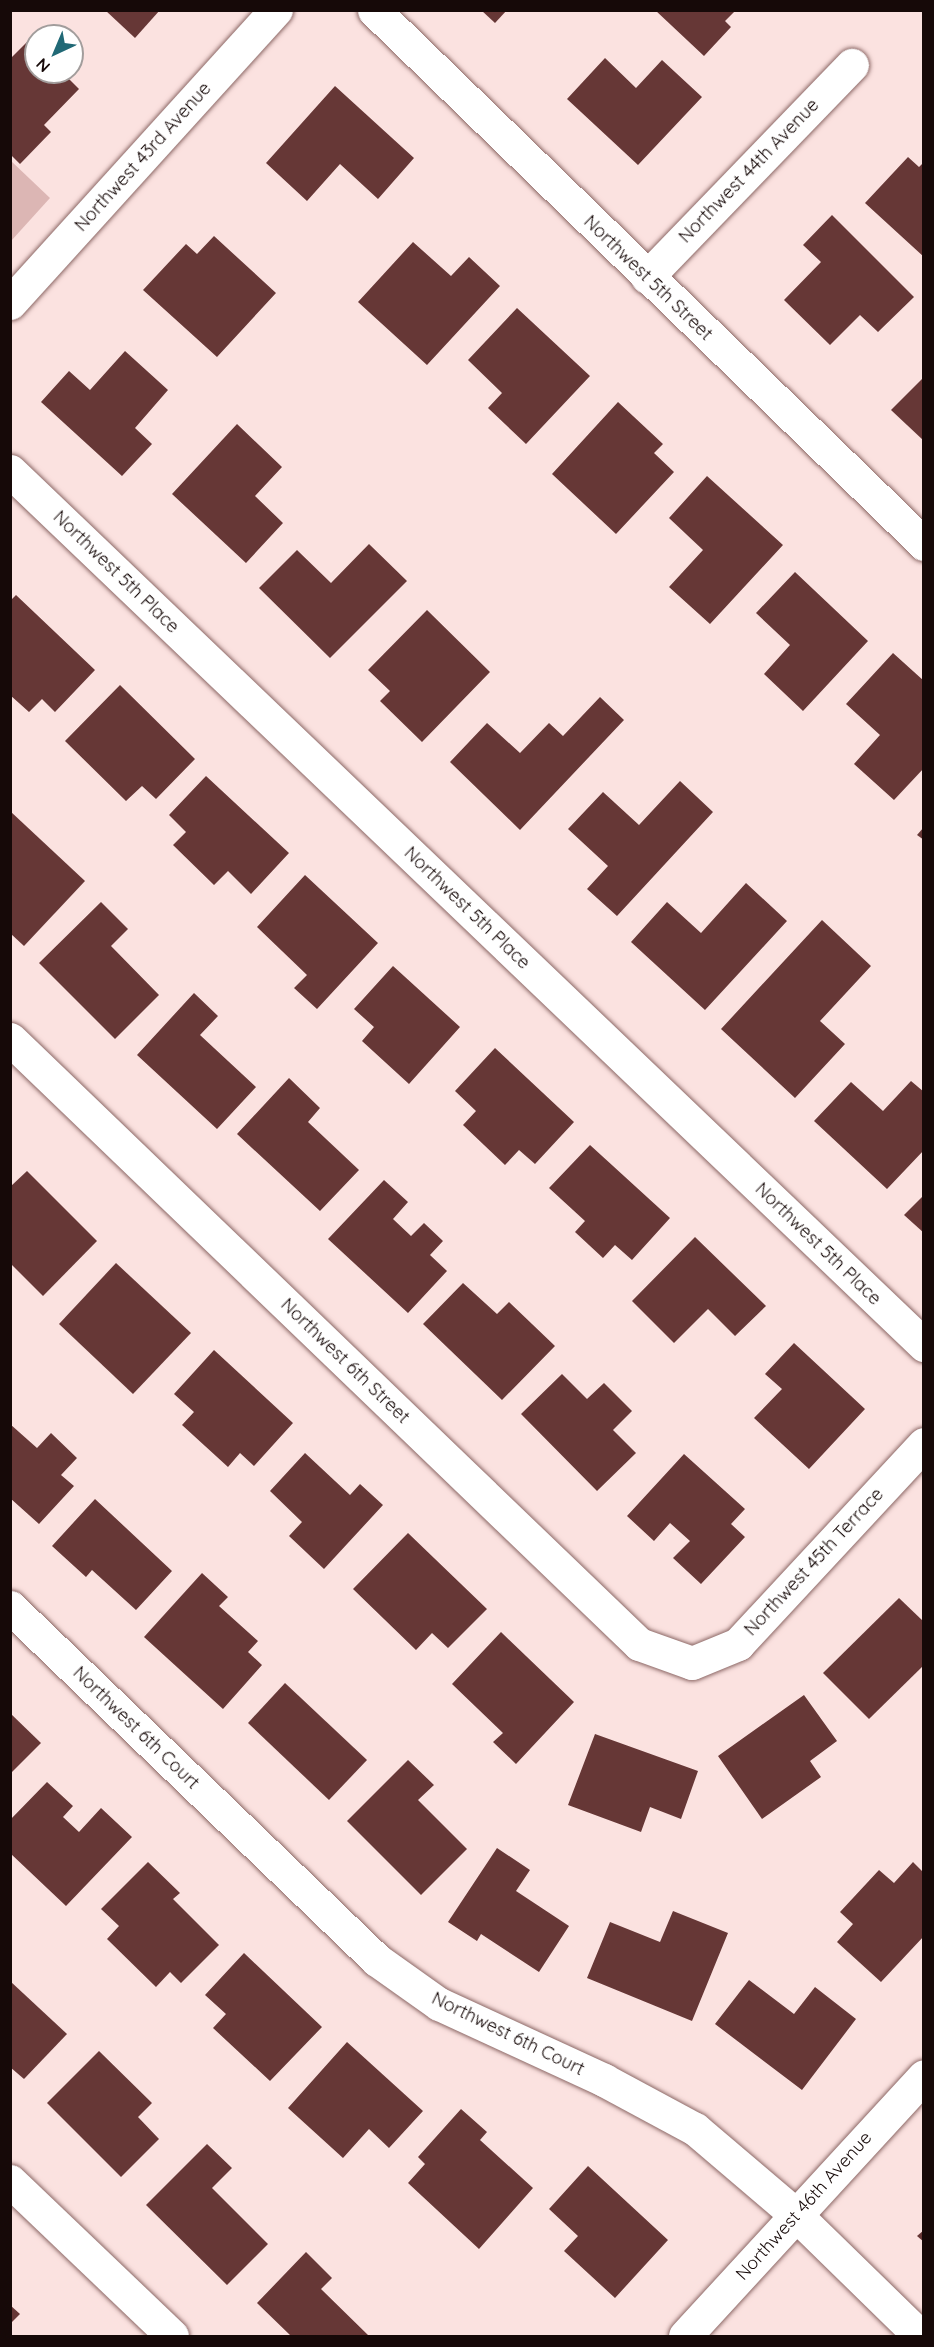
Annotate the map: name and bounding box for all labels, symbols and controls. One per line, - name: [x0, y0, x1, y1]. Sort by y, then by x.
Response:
- north arrow: [24, 24, 84, 84]
- text: N: [32, 54, 54, 77]
- street label: Northwest 43rd Avenue: [70, 78, 216, 236]
- street label: Northwest 44th Avenue: [674, 94, 824, 248]
- street label: Northwest 5th Street: [579, 211, 717, 345]
- street label: Northwest 5th Place: [49, 506, 183, 638]
- street label: Northwest 5th Place: [400, 842, 534, 974]
- street label: Northwest 5th Place: [751, 1178, 885, 1310]
- street label: Northwest 6th Street: [276, 1294, 414, 1428]
- street label: Northwest 45th Terrace: [740, 1484, 888, 1640]
- street label: Northwest 6th Court: [68, 1662, 204, 1794]
- street label: Northwest 6th Court: [428, 1988, 588, 2080]
- street label: Northwest 46th Avenue: [732, 2127, 876, 2285]

